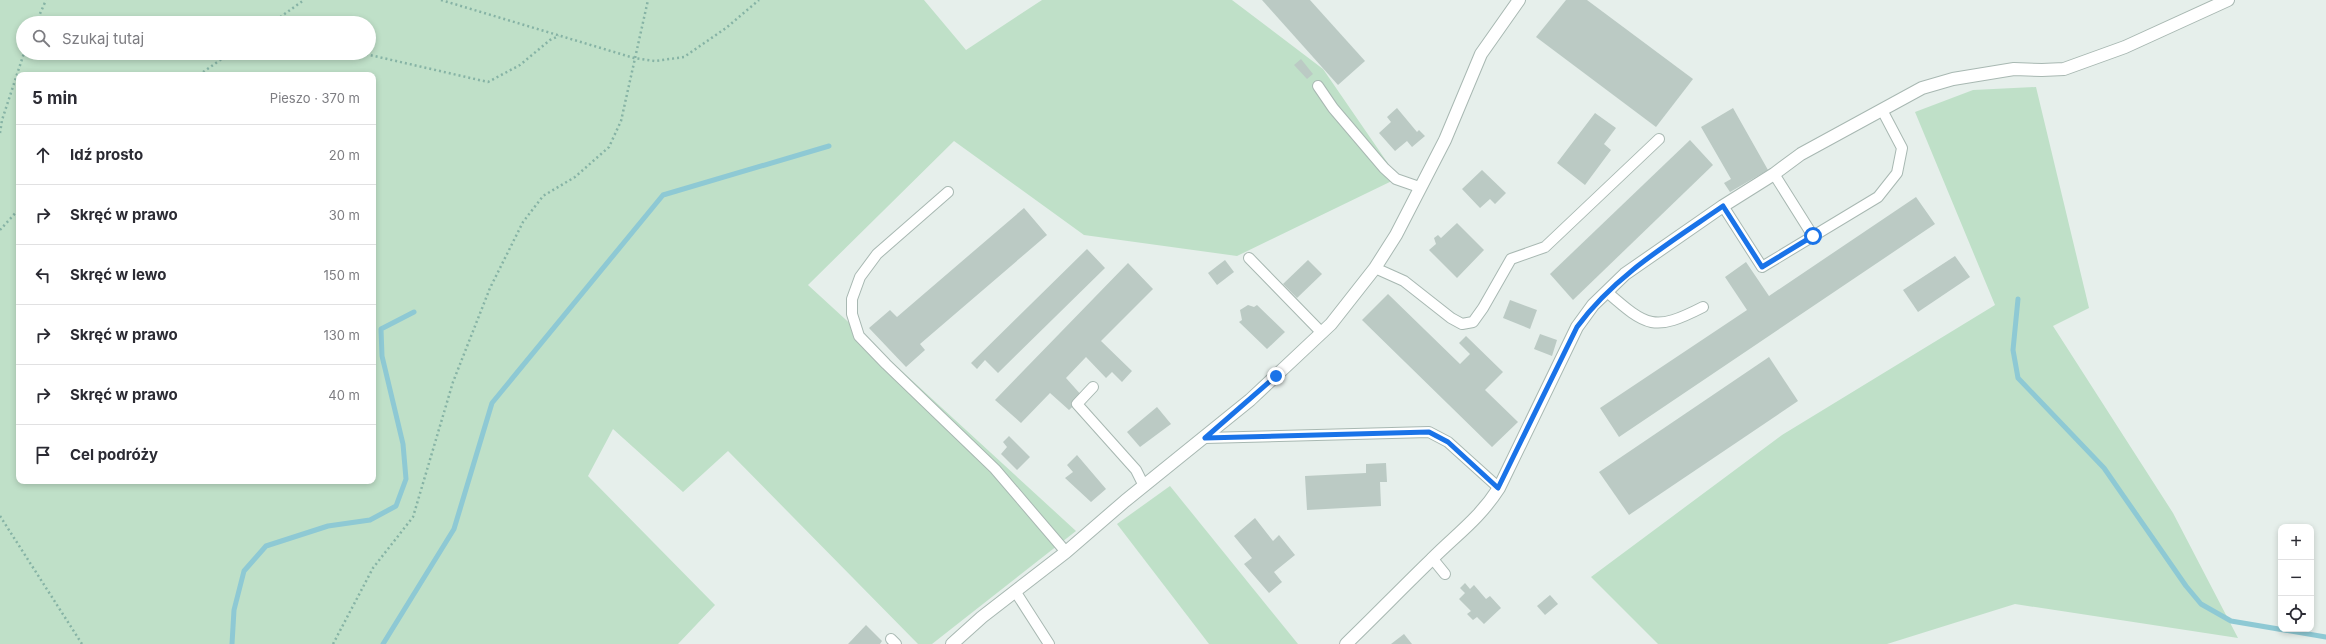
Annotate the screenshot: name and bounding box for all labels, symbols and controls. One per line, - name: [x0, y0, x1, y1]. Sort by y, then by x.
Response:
- search box: [16, 16, 376, 60]
- icon: search: [30, 27, 52, 49]
- text: Szukaj tutaj: [62, 29, 144, 48]
- text: 5 min: [32, 88, 78, 108]
- text: Pieszo · 370 m: [270, 90, 360, 106]
- icon: ahead: [32, 144, 54, 166]
- text: Idź prosto: [70, 145, 143, 164]
- text: 20 m: [329, 147, 360, 163]
- icon: right: [32, 204, 54, 226]
- text: Skręć w prawo: [70, 205, 178, 224]
- text: 30 m: [329, 207, 360, 223]
- route start: [1804, 227, 1822, 245]
- icon: left: [32, 264, 54, 286]
- text: Skręć w lewo: [70, 265, 166, 284]
- text: 150 m: [324, 267, 360, 283]
- icon: right: [32, 324, 54, 346]
- text: Skręć w prawo: [70, 325, 178, 344]
- text: 130 m: [323, 327, 360, 343]
- route end: [1267, 367, 1285, 385]
- icon: right: [32, 384, 54, 406]
- text: Skręć w prawo: [70, 385, 178, 404]
- text: 40 m: [328, 387, 360, 403]
- icon: arrive: [32, 444, 54, 466]
- text: Cel podróży: [70, 445, 158, 464]
- map controls: [2278, 524, 2314, 632]
- button: +: [2278, 524, 2314, 560]
- button: −: [2278, 560, 2314, 596]
- button: locate: [2278, 596, 2314, 632]

